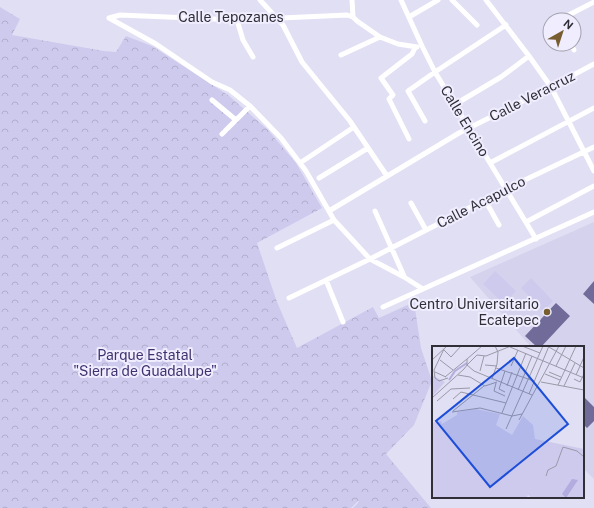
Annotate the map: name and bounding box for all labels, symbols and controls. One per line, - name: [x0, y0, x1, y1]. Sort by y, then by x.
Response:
- street label: Calle Tepozanes: [178, 9, 284, 25]
- north arrow: [542, 12, 582, 52]
- text: N: [561, 17, 575, 32]
- street label: Calle Veracruz: [487, 67, 578, 124]
- street label: Calle Encino: [438, 83, 493, 160]
- street label: Calle Acapulco: [434, 173, 528, 231]
- place label: Centro Universitario Ecatepec: [409, 296, 539, 328]
- marker: Centro Universitario Ecatepec: [542, 307, 552, 317]
- inset map: [432, 346, 584, 498]
- park label: Parque Estatal "Sierra de Guadalupe": [73, 347, 217, 379]

